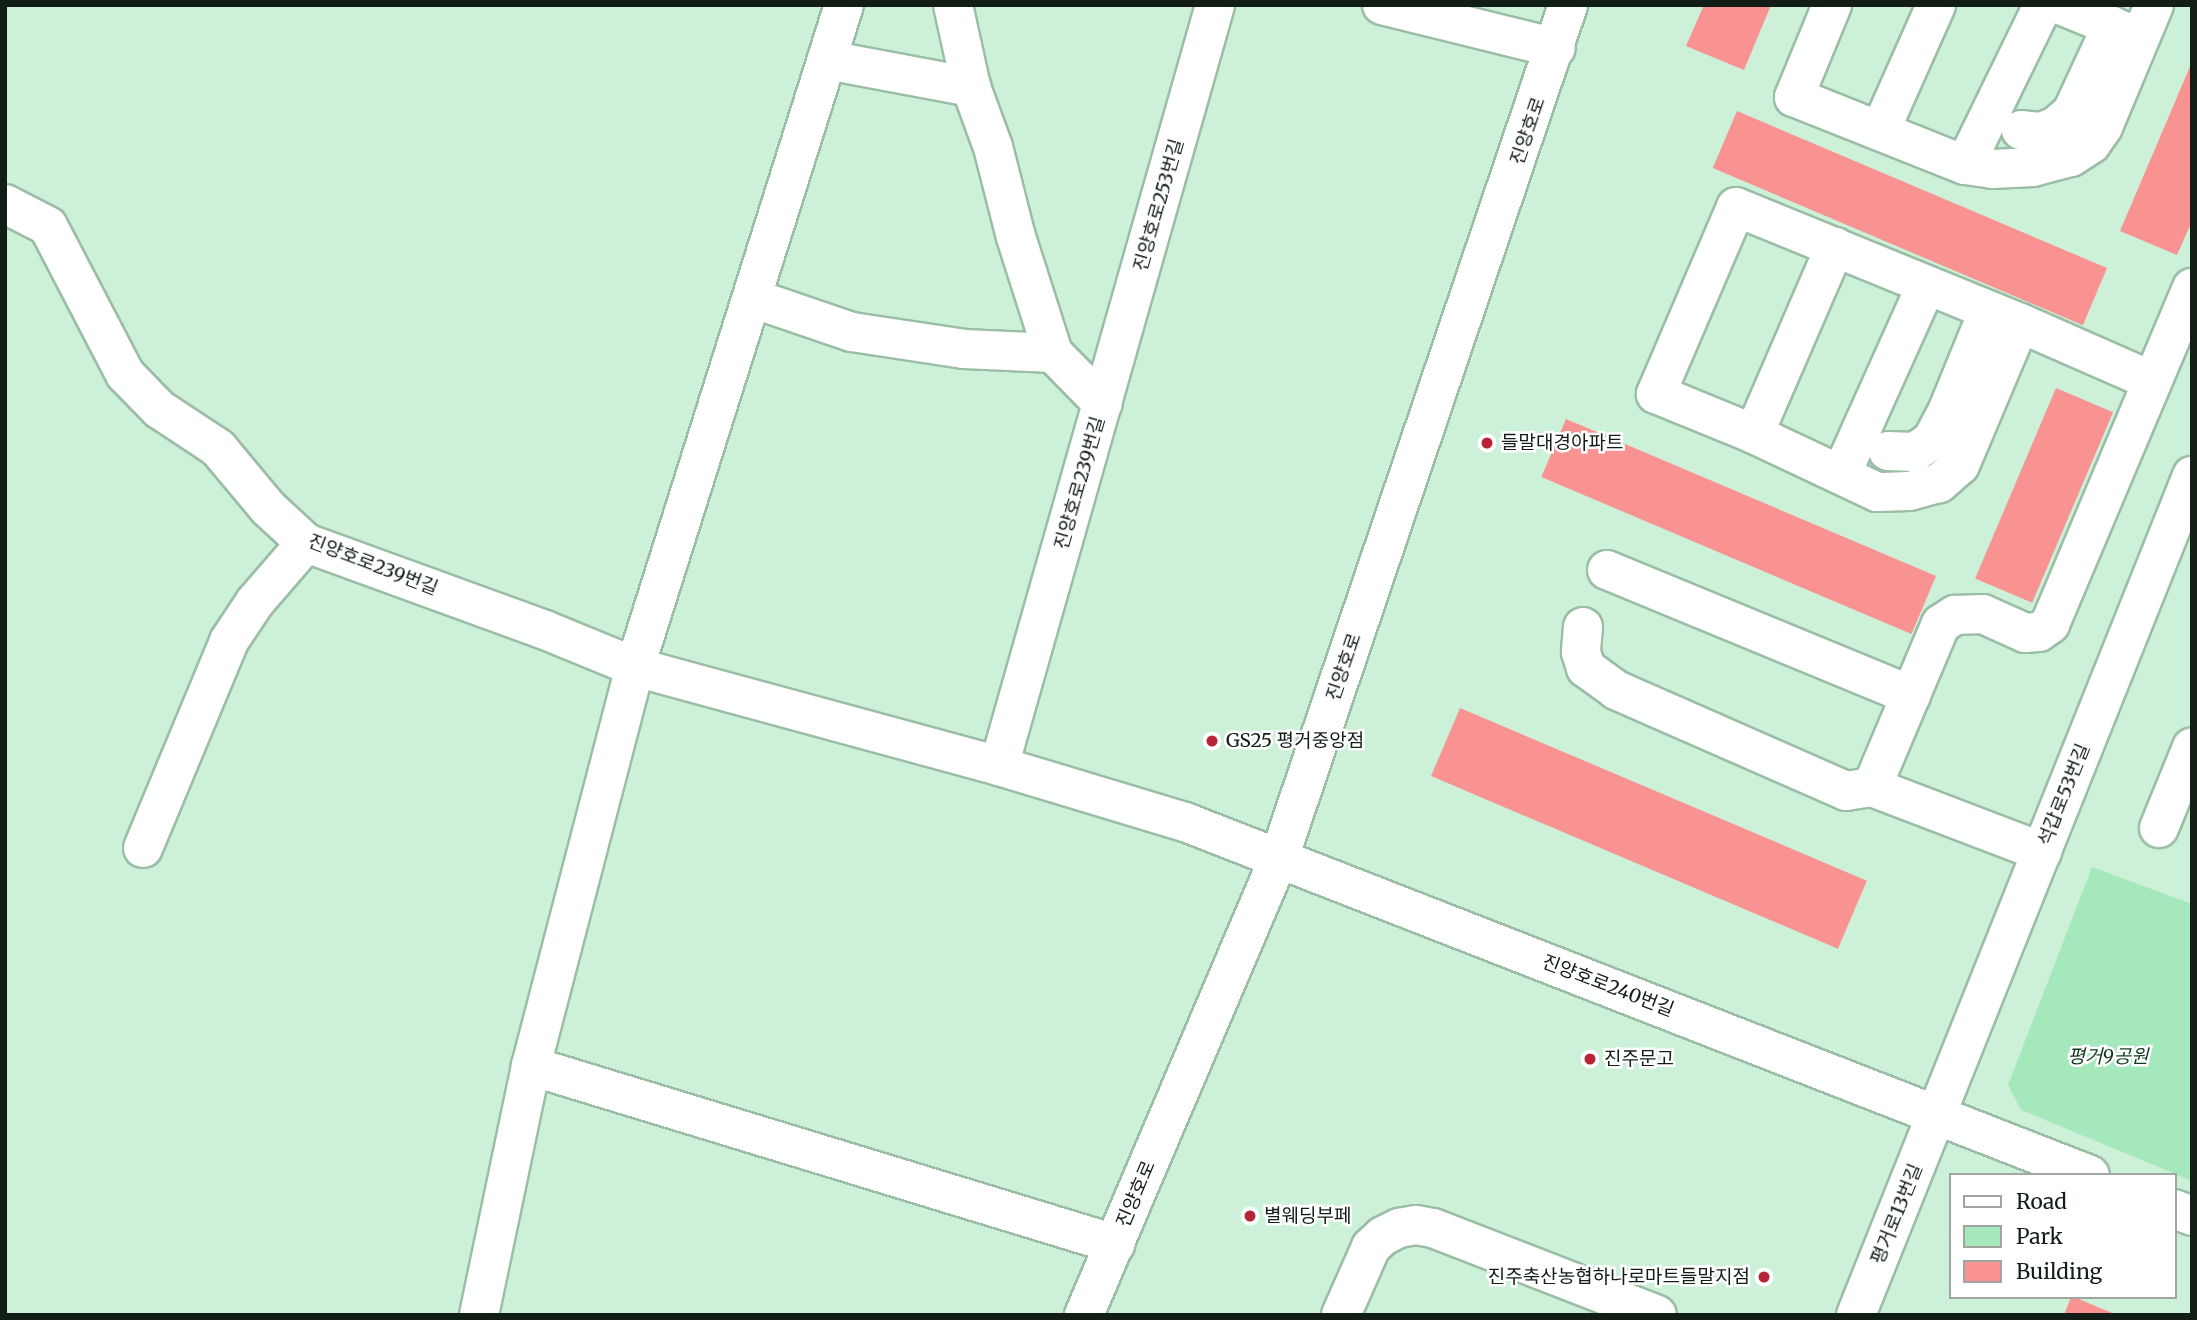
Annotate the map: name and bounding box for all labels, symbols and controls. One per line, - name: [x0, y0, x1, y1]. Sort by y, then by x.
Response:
- street label: 진양호로: [1506, 94, 1550, 168]
- street label: 진양호로253번길: [1129, 136, 1189, 274]
- street label: 진양호로239번길: [1050, 414, 1110, 552]
- place label: 들말대경아파트: [1501, 432, 1623, 454]
- marker: 들말대경아파트: [1479, 435, 1495, 451]
- street label: 진양호로239번길: [305, 530, 441, 600]
- street label: 진양호로: [1322, 630, 1366, 704]
- place label: GS25 평거중앙점: [1226, 730, 1364, 752]
- marker: GS25 평거중앙점: [1204, 733, 1220, 749]
- street label: 석갑로53번길: [2033, 740, 2095, 850]
- street label: 진양호로240번길: [1539, 950, 1677, 1022]
- park label: 평거9공원: [2068, 1046, 2148, 1068]
- place label: 진주문고: [1604, 1048, 1674, 1070]
- marker: 진주문고: [1582, 1051, 1598, 1067]
- street label: 진양호로: [1112, 1157, 1160, 1231]
- street label: 평거로13번길: [1867, 1160, 1927, 1268]
- legend: [1948, 1173, 2176, 1299]
- text: Road: [2016, 1188, 2067, 1215]
- place label: 별웨딩부페: [1264, 1205, 1351, 1227]
- marker: 별웨딩부페: [1242, 1208, 1258, 1224]
- text: Park: [2016, 1223, 2063, 1250]
- text: Building: [2016, 1258, 2102, 1285]
- place label: 진주축산농협하나로마트들말지점: [1488, 1266, 1750, 1288]
- marker: 진주축산농협하나로마트들말지점: [1756, 1269, 1772, 1285]

